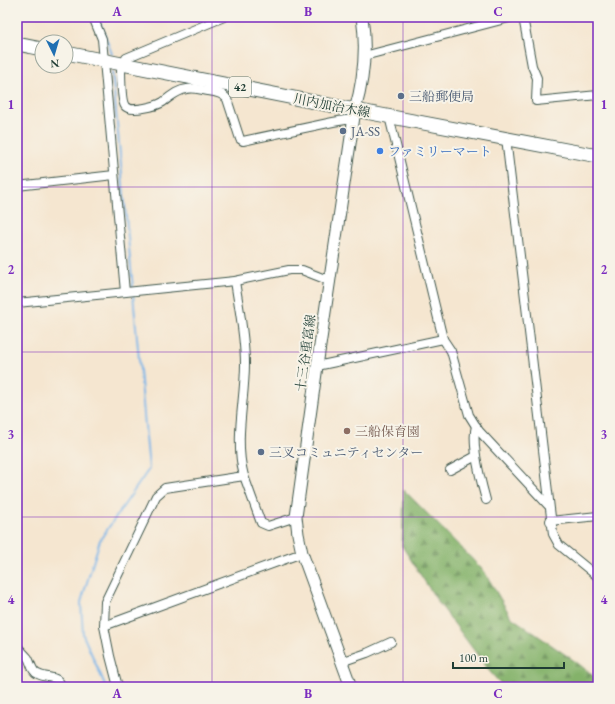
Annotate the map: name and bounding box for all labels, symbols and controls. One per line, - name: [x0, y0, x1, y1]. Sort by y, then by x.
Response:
- text: A: [111, 3, 122, 20]
- text: B: [304, 3, 312, 20]
- text: C: [493, 3, 503, 20]
- north arrow: [34, 34, 74, 74]
- text: N: [50, 57, 60, 71]
- road number: 42: [229, 77, 251, 97]
- place label: 三船郵便局: [409, 88, 474, 105]
- street label: 川内加治木線: [292, 90, 372, 121]
- marker: 三船郵便局: [396, 91, 406, 101]
- text: 1: [8, 96, 15, 113]
- text: 1: [601, 96, 608, 113]
- place label: JA-SS: [350, 123, 380, 140]
- marker: JA-SS: [338, 126, 348, 136]
- place label: ファミリーマート: [388, 143, 492, 160]
- marker: ファミリーマート: [375, 146, 385, 156]
- text: 2: [8, 261, 15, 278]
- text: 2: [601, 261, 608, 278]
- street label: 十三谷重富線: [292, 313, 319, 393]
- place label: 三船保育園: [355, 423, 420, 440]
- text: 3: [8, 426, 15, 443]
- marker: 三船保育園: [342, 426, 352, 436]
- text: 3: [601, 426, 608, 443]
- place label: 三叉コミュニティセンター: [269, 444, 423, 461]
- marker: 三叉コミュニティセンター: [256, 447, 266, 457]
- text: 4: [8, 591, 15, 608]
- text: 4: [601, 591, 608, 608]
- scale bar: [453, 644, 564, 670]
- text: 100 m: [459, 650, 489, 666]
- text: A: [111, 685, 122, 702]
- text: B: [304, 685, 312, 702]
- text: C: [493, 685, 503, 702]

